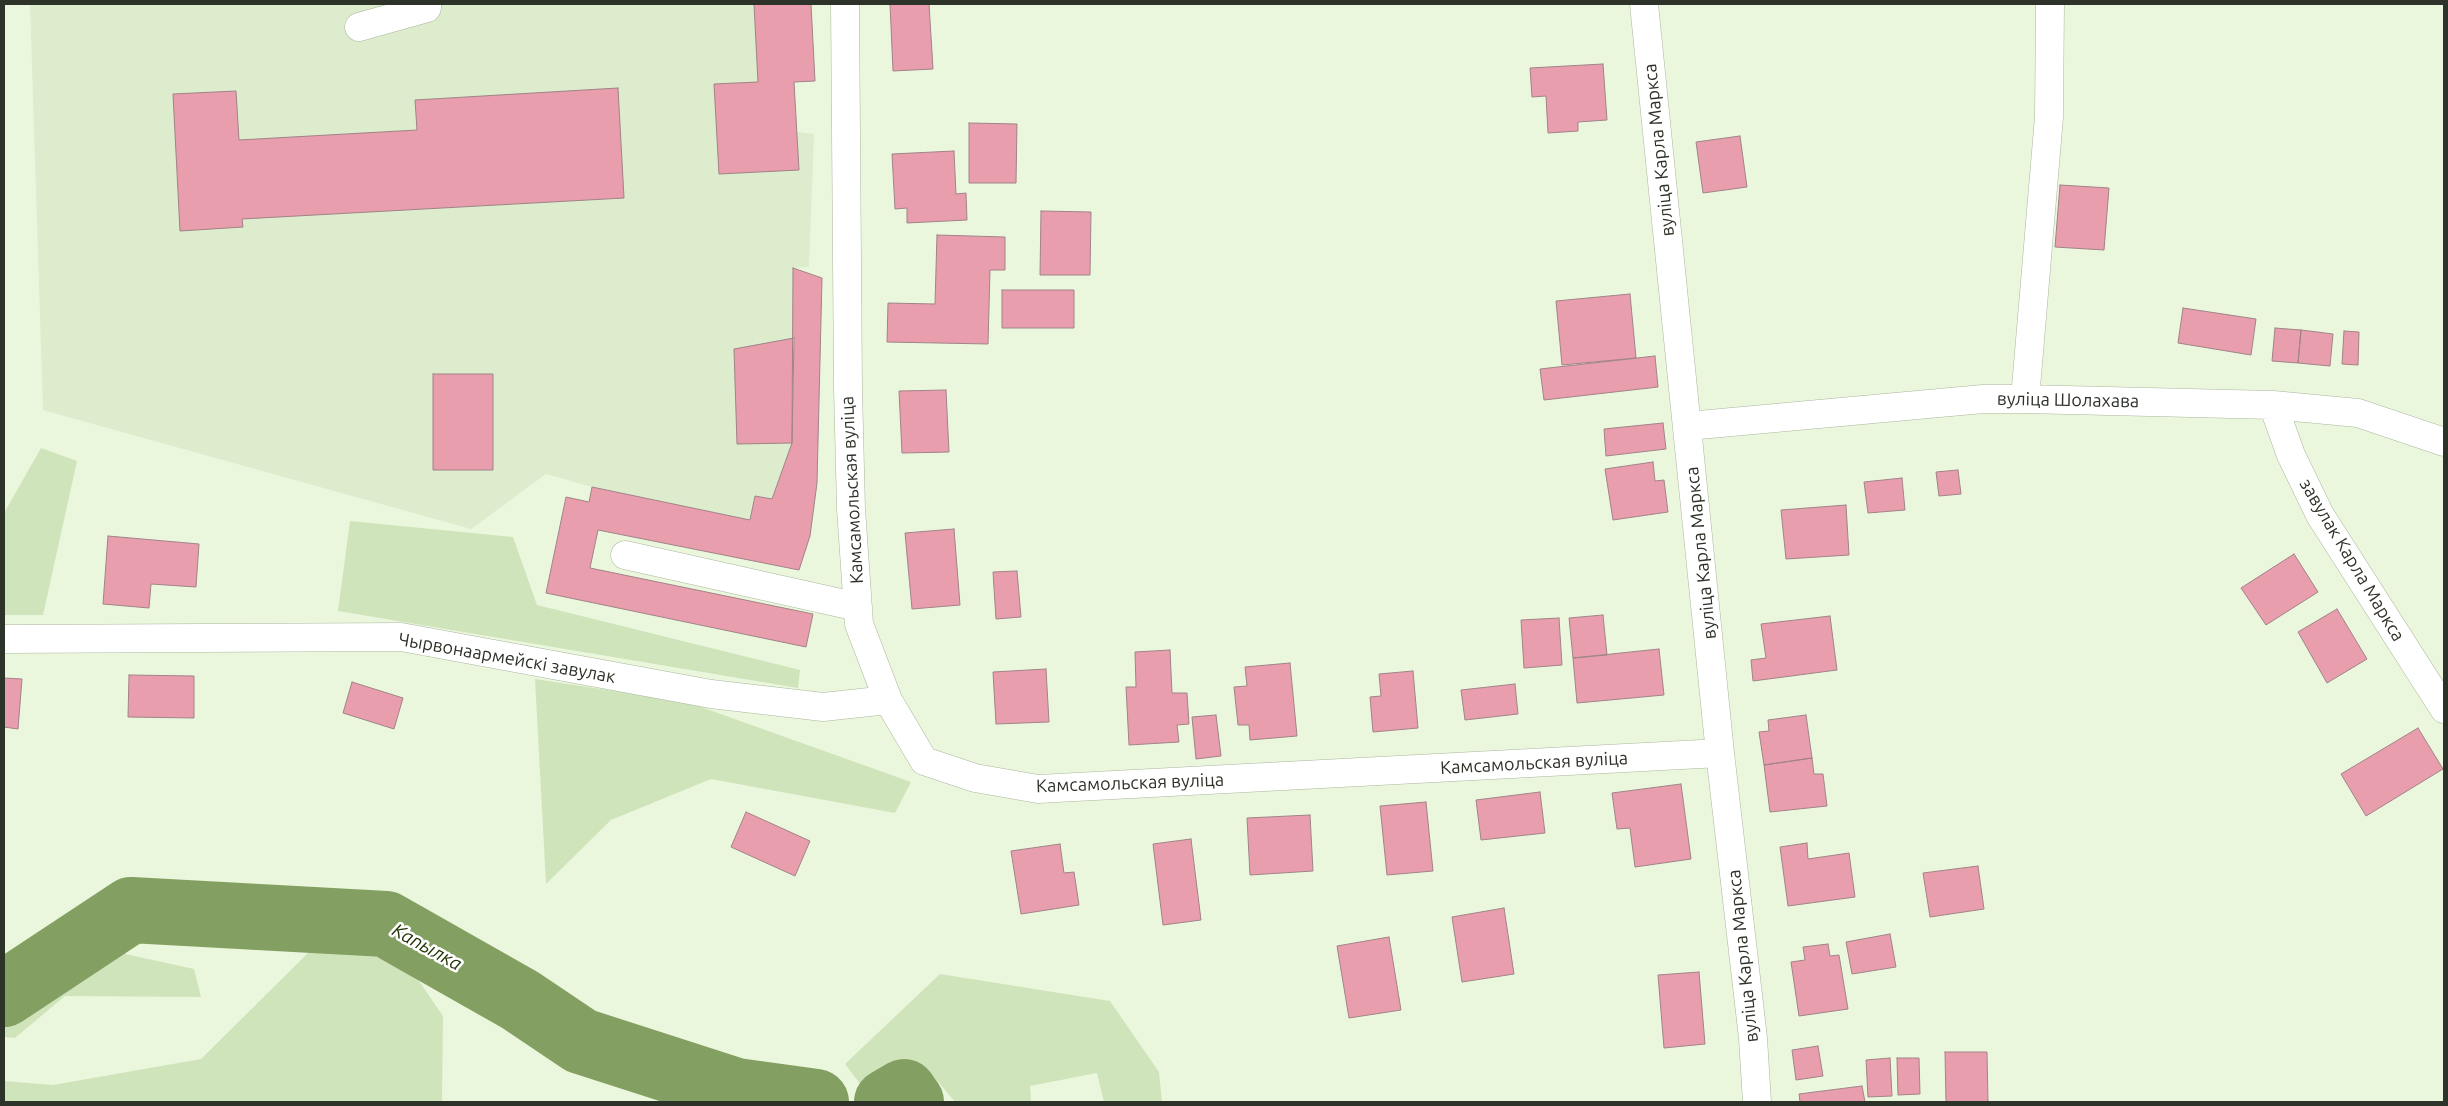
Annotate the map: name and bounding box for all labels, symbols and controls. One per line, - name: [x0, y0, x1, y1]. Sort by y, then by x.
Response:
- street label: вуліца Карла Маркса: [1639, 62, 1679, 238]
- street label: вуліца Шолахава: [1997, 388, 2139, 412]
- street label: Камсамольская вуліца: [836, 396, 868, 584]
- street label: вуліца Карла Маркса: [1681, 465, 1721, 641]
- street label: завулак Карла Маркса: [2295, 475, 2409, 645]
- street label: Чырвонаармейскі завулак: [397, 628, 617, 688]
- street label: Камсамольская вуліца: [1440, 747, 1628, 779]
- street label: Камсамольская вуліца: [1036, 769, 1224, 797]
- street label: вуліца Карла Маркса: [1723, 868, 1763, 1044]
- water label: Капылка: [388, 919, 466, 975]

